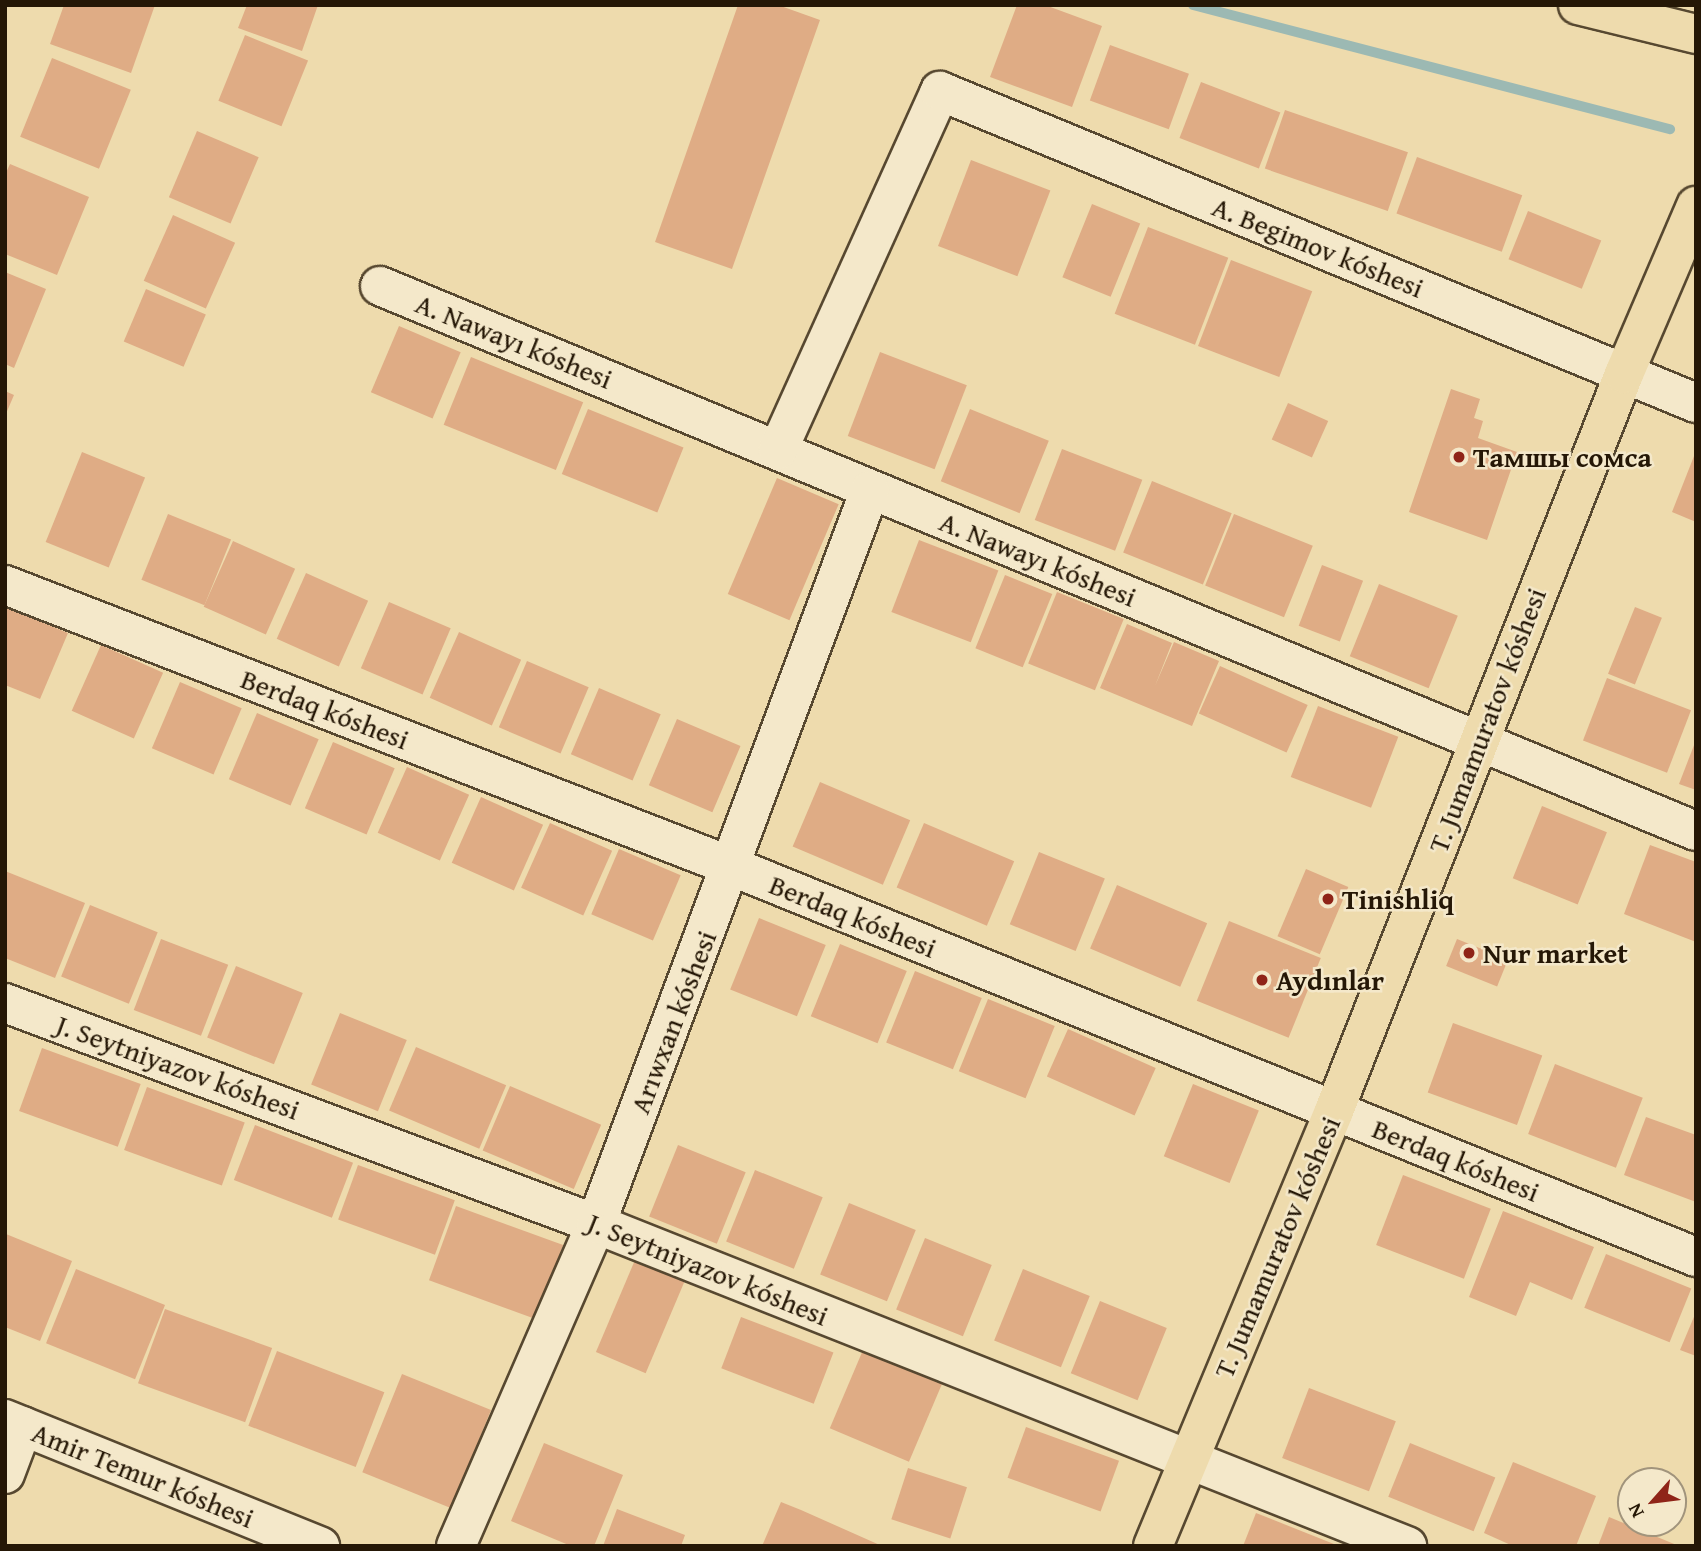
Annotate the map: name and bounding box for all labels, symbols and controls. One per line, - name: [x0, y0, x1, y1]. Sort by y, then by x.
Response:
- street label: A. Begimov kóshesi: [1207, 189, 1429, 305]
- street label: A. Nawayı kóshesi: [411, 286, 617, 396]
- place label: Тамшы сомса: [1473, 440, 1652, 474]
- marker: Тамшы сомса: [1451, 449, 1467, 465]
- street label: A. Nawayı kóshesi: [935, 504, 1141, 614]
- street label: T. Jumamuratov kóshesi: [1421, 583, 1553, 857]
- street label: Berdaq kóshesi: [236, 662, 414, 756]
- street label: Berdaq kóshesi: [765, 867, 941, 965]
- place label: Tinishliq: [1342, 882, 1454, 916]
- marker: Tinishliq: [1320, 891, 1336, 907]
- street label: Arıwxan kóshesi: [623, 926, 723, 1118]
- place label: Nur market: [1483, 936, 1628, 970]
- marker: Nur market: [1461, 945, 1477, 961]
- place label: Aydınlar: [1276, 963, 1384, 997]
- marker: Aydınlar: [1254, 972, 1270, 988]
- street label: J. Seytniyazov kóshesi: [52, 1007, 304, 1127]
- street label: T. Jumamuratov kóshesi: [1207, 1111, 1347, 1383]
- street label: Berdaq kóshesi: [1368, 1111, 1544, 1209]
- street label: J. Seytniyazov kóshesi: [583, 1205, 833, 1333]
- street label: Amir Temur kóshesi: [27, 1415, 259, 1535]
- north arrow: [1617, 1467, 1687, 1537]
- text: N: [1620, 1499, 1651, 1523]

